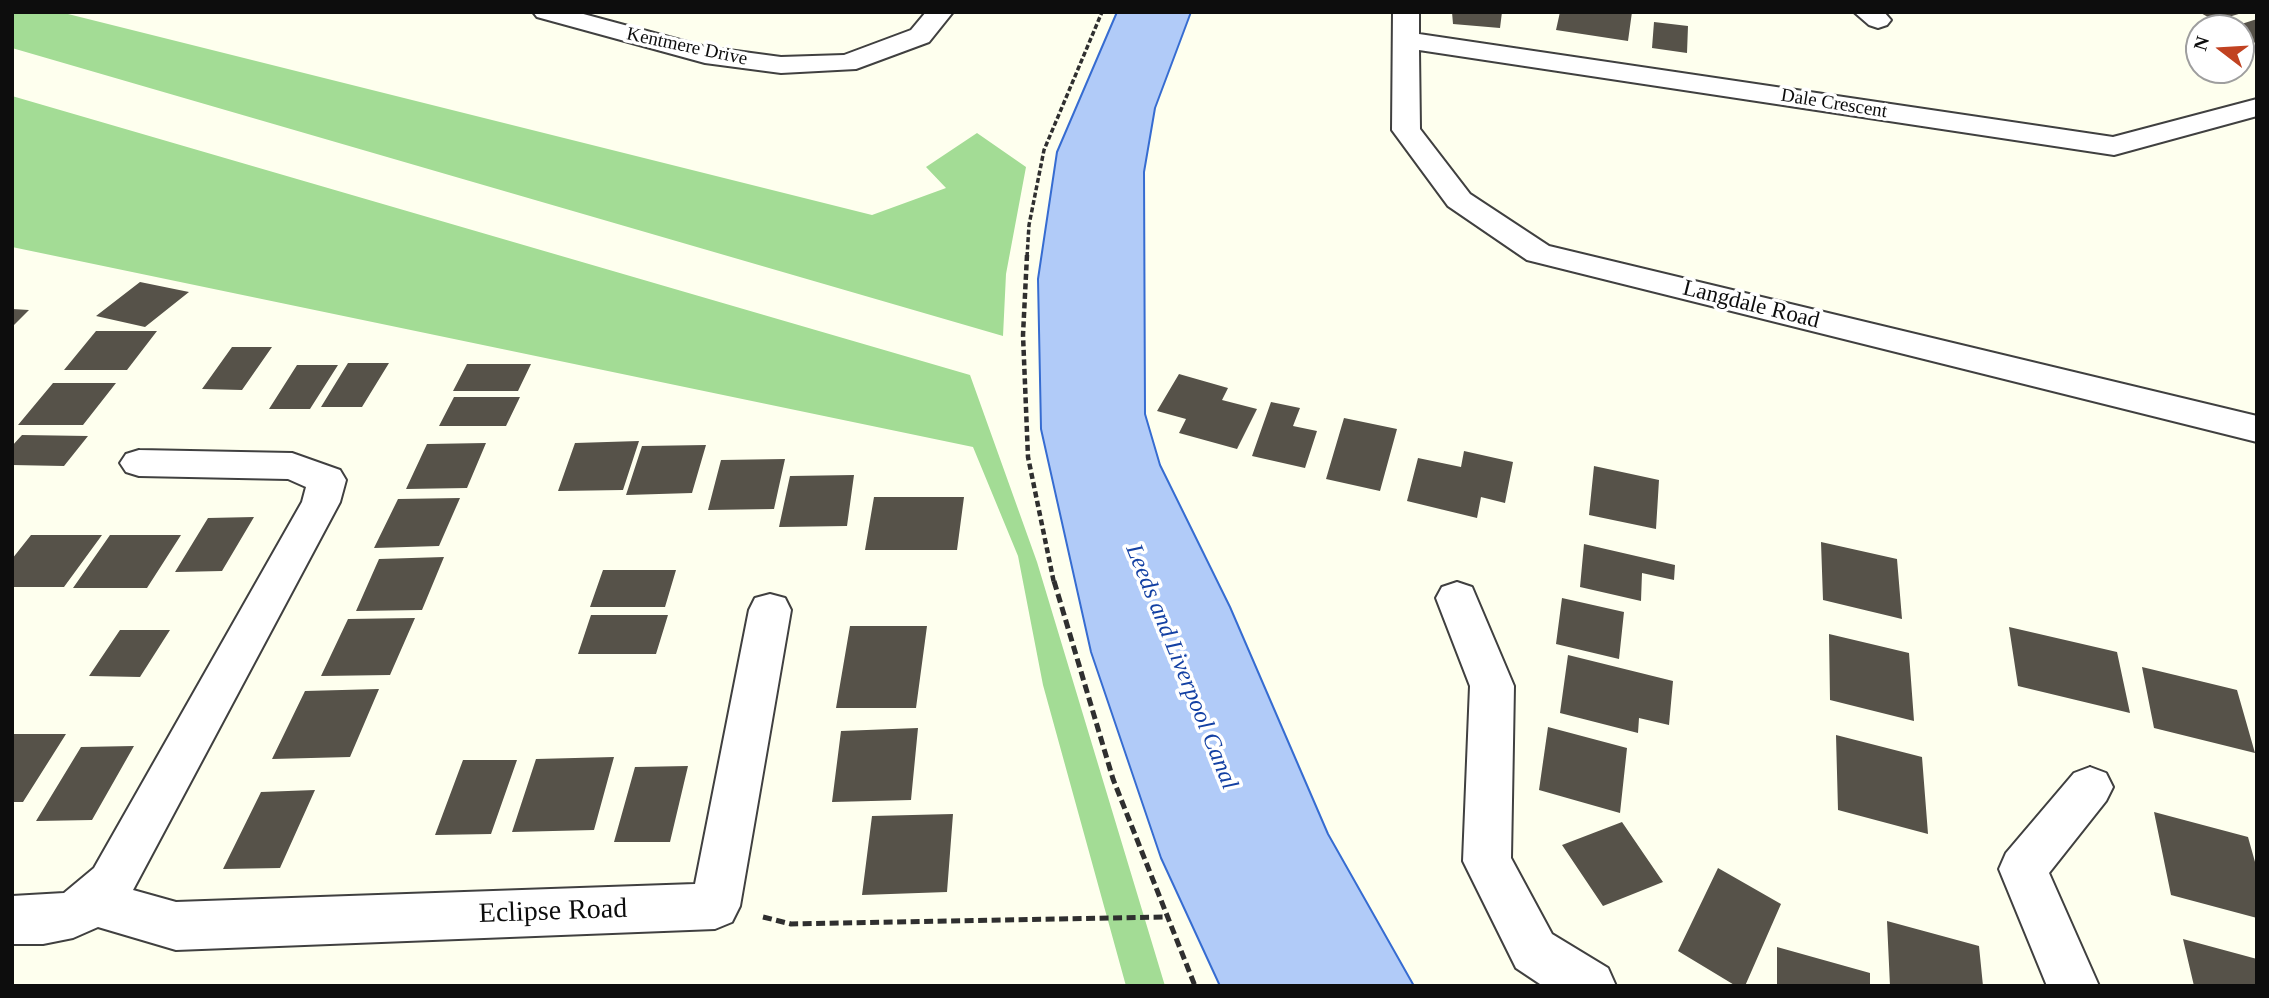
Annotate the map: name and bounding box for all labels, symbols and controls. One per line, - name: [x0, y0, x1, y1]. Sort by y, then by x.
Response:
- north arrow: [2185, 14, 2255, 84]
- street label: Kentmere Drive: [625, 23, 749, 71]
- text: N: [2189, 34, 2213, 53]
- street label: Dale Crescent: [1779, 84, 1889, 124]
- street label: Langdale Road: [1680, 275, 1822, 335]
- water label: Leeds and Liverpool Canal: [1119, 540, 1243, 794]
- street label: Eclipse Road: [478, 893, 628, 931]

